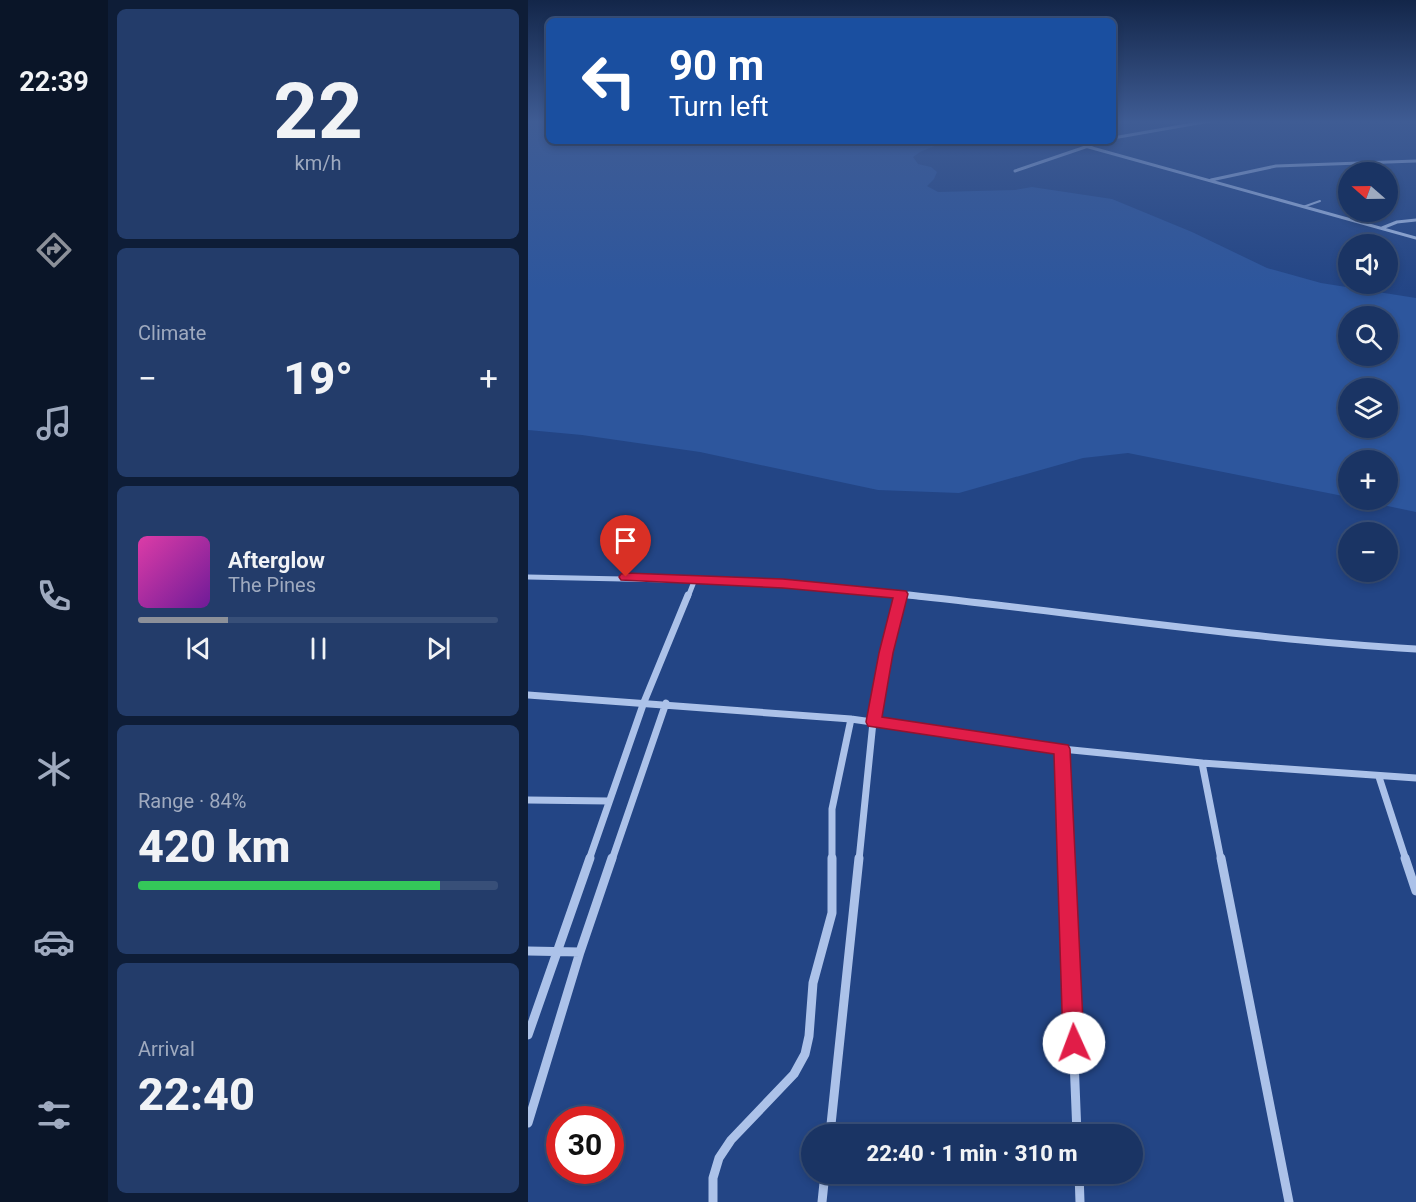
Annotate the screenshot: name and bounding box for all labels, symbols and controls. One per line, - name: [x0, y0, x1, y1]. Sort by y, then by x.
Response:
- text: 90 m: [669, 41, 764, 90]
- icon: left: [570, 42, 648, 120]
- text: 22:39: [19, 66, 89, 98]
- text: 22: [273, 66, 363, 157]
- text: Turn left: [669, 91, 769, 123]
- text: km/h: [295, 151, 341, 175]
- north arrow: [1338, 162, 1398, 222]
- map controls: [1338, 162, 1398, 582]
- icon: directions: [33, 229, 75, 271]
- button: sound: [1338, 234, 1398, 294]
- button: search: [1338, 306, 1398, 366]
- text: Climate: [138, 321, 206, 345]
- text: 19°: [283, 352, 353, 405]
- text: −: [138, 359, 157, 398]
- text: +: [479, 359, 498, 398]
- button: layers: [1338, 378, 1398, 438]
- icon: music: [33, 402, 75, 444]
- button: +: [1338, 450, 1398, 510]
- pin: [600, 515, 651, 577]
- button: −: [1338, 522, 1398, 582]
- icon: arrive: [609, 524, 642, 557]
- text: Afterglow: [228, 548, 325, 573]
- text: The Pines: [228, 573, 316, 597]
- icon: phone: [33, 575, 75, 617]
- icon: previous: [182, 632, 215, 665]
- icon: pause: [302, 632, 335, 665]
- icon: next: [422, 632, 455, 665]
- icon: climate: [33, 748, 75, 790]
- text: Range · 84%: [138, 789, 246, 813]
- text: 420 km: [138, 820, 290, 873]
- icon: car: [33, 921, 75, 963]
- position arrow: [1042, 1011, 1106, 1075]
- text: Arrival: [138, 1037, 195, 1061]
- text: 22:40: [138, 1068, 255, 1121]
- icon: filters: [33, 1094, 75, 1136]
- speed limit sign: 30: [546, 1106, 624, 1184]
- text: 22:40 · 1 min · 310 m: [867, 1141, 1077, 1166]

